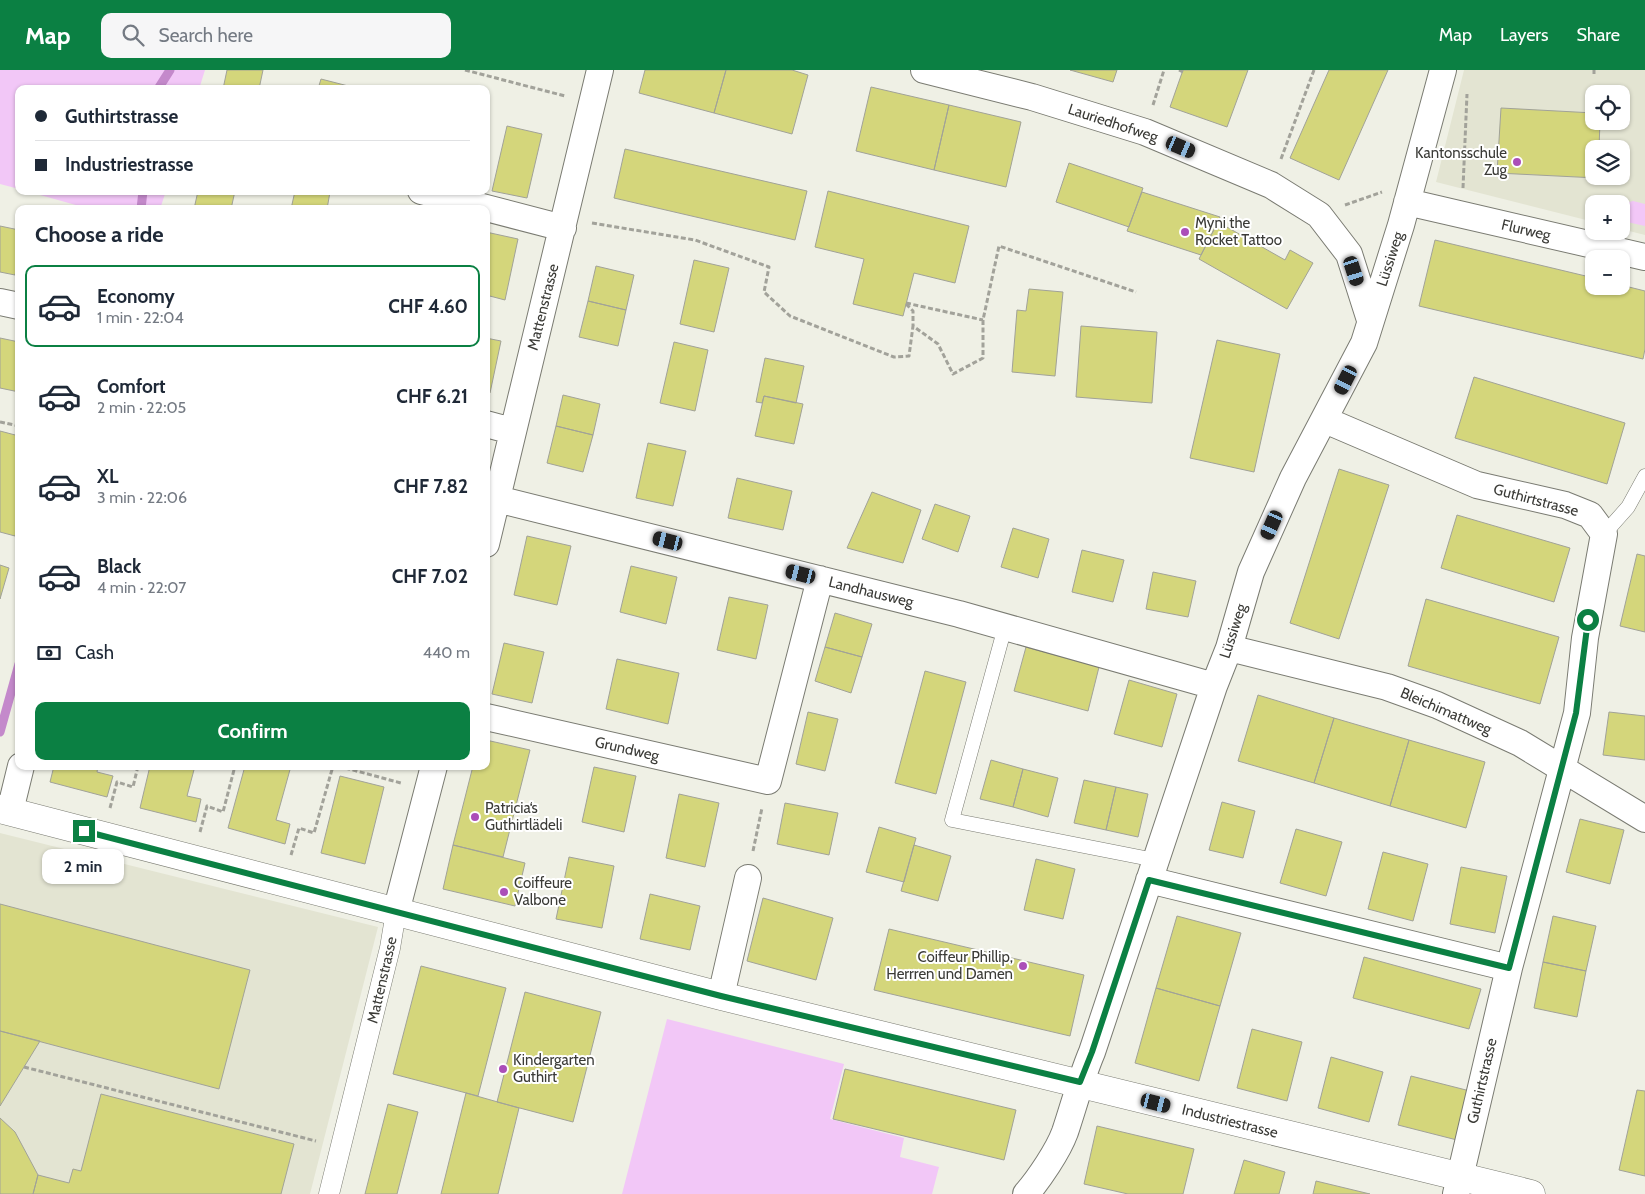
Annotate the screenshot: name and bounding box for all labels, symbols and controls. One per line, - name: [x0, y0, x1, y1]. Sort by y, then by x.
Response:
- search box: [101, 13, 451, 58]
- text: Map: [25, 21, 71, 50]
- icon: search: [119, 21, 147, 49]
- text: Search here: [159, 24, 253, 47]
- text: Map: [1439, 24, 1472, 46]
- text: Layers: [1500, 24, 1549, 46]
- text: Share: [1577, 24, 1620, 46]
- map controls: [1585, 85, 1630, 295]
- button: locate: [1585, 85, 1630, 130]
- street label: Lauriedhofweg: [1066, 100, 1161, 146]
- text: Guthirtstrasse: [65, 105, 178, 128]
- car: [1164, 134, 1197, 160]
- button: layers: [1585, 140, 1630, 185]
- place label: Kantonsschule Zug: [1415, 144, 1508, 179]
- text: Industriestrasse: [65, 153, 193, 176]
- marker: Kantonsschule Zug: [1511, 156, 1523, 168]
- button: +: [1585, 195, 1630, 240]
- place label: Myni the Rocket Tattoo: [1195, 214, 1282, 249]
- street label: Flurweg: [1500, 216, 1553, 245]
- text: Choose a ride: [35, 221, 164, 248]
- marker: Myni the Rocket Tattoo: [1179, 226, 1191, 238]
- street label: Lüssiweg: [1373, 229, 1408, 289]
- button: −: [1585, 250, 1630, 295]
- car: [1342, 254, 1365, 288]
- street label: Mattenstrasse: [524, 262, 563, 352]
- icon: car: [37, 284, 82, 329]
- text: Economy: [97, 285, 175, 308]
- text: CHF 4.60: [388, 295, 468, 318]
- text: 1 min · 22:04: [97, 308, 184, 327]
- car: [1332, 363, 1359, 397]
- icon: car: [37, 374, 82, 419]
- text: Comfort: [97, 375, 166, 398]
- text: CHF 6.21: [396, 385, 468, 408]
- text: 2 min · 22:05: [97, 398, 186, 417]
- icon: car: [37, 464, 82, 509]
- text: XL: [97, 465, 118, 488]
- text: CHF 7.82: [394, 475, 468, 498]
- street label: Guthirtstrasse: [1492, 480, 1581, 520]
- text: 3 min · 22:06: [97, 488, 187, 507]
- car: [1259, 508, 1284, 542]
- car: [651, 530, 684, 552]
- icon: car: [37, 554, 82, 599]
- text: Black: [97, 555, 141, 578]
- car: [784, 563, 817, 585]
- text: CHF 7.02: [392, 565, 468, 588]
- street label: Landhausweg: [827, 573, 916, 611]
- text: 4 min · 22:07: [97, 578, 186, 597]
- street label: Lüssiweg: [1216, 601, 1251, 661]
- route start: [1577, 609, 1599, 631]
- icon: cash: [35, 639, 63, 667]
- text: Cash: [75, 641, 114, 664]
- text: 440 m: [423, 643, 470, 662]
- street label: Bleichimattweg: [1398, 684, 1495, 739]
- button: Confirm: [35, 702, 470, 760]
- street label: Grundweg: [593, 733, 661, 765]
- place label: Patricia‘s Guthirtlädeli: [485, 799, 562, 834]
- marker: Patricia‘s Guthirtlädeli: [469, 811, 481, 823]
- route end: [73, 820, 95, 842]
- callout: 2 min: [43, 848, 125, 884]
- text: 2 min: [64, 857, 102, 876]
- place label: Coiffeure Valbone: [514, 874, 572, 909]
- marker: Coiffeure Valbone: [498, 886, 510, 898]
- street label: Mattenstrasse: [363, 935, 401, 1025]
- place label: Coiffeur Phillip, Herrren und Damen: [886, 948, 1013, 983]
- marker: Coiffeur Phillip, Herrren und Damen: [1017, 960, 1029, 972]
- street label: Guthirtstrasse: [1463, 1036, 1501, 1126]
- place label: Kindergarten Guthirt: [513, 1051, 595, 1086]
- marker: Kindergarten Guthirt: [497, 1063, 509, 1075]
- car: [1139, 1092, 1172, 1114]
- street label: Industriestrasse: [1180, 1100, 1280, 1142]

